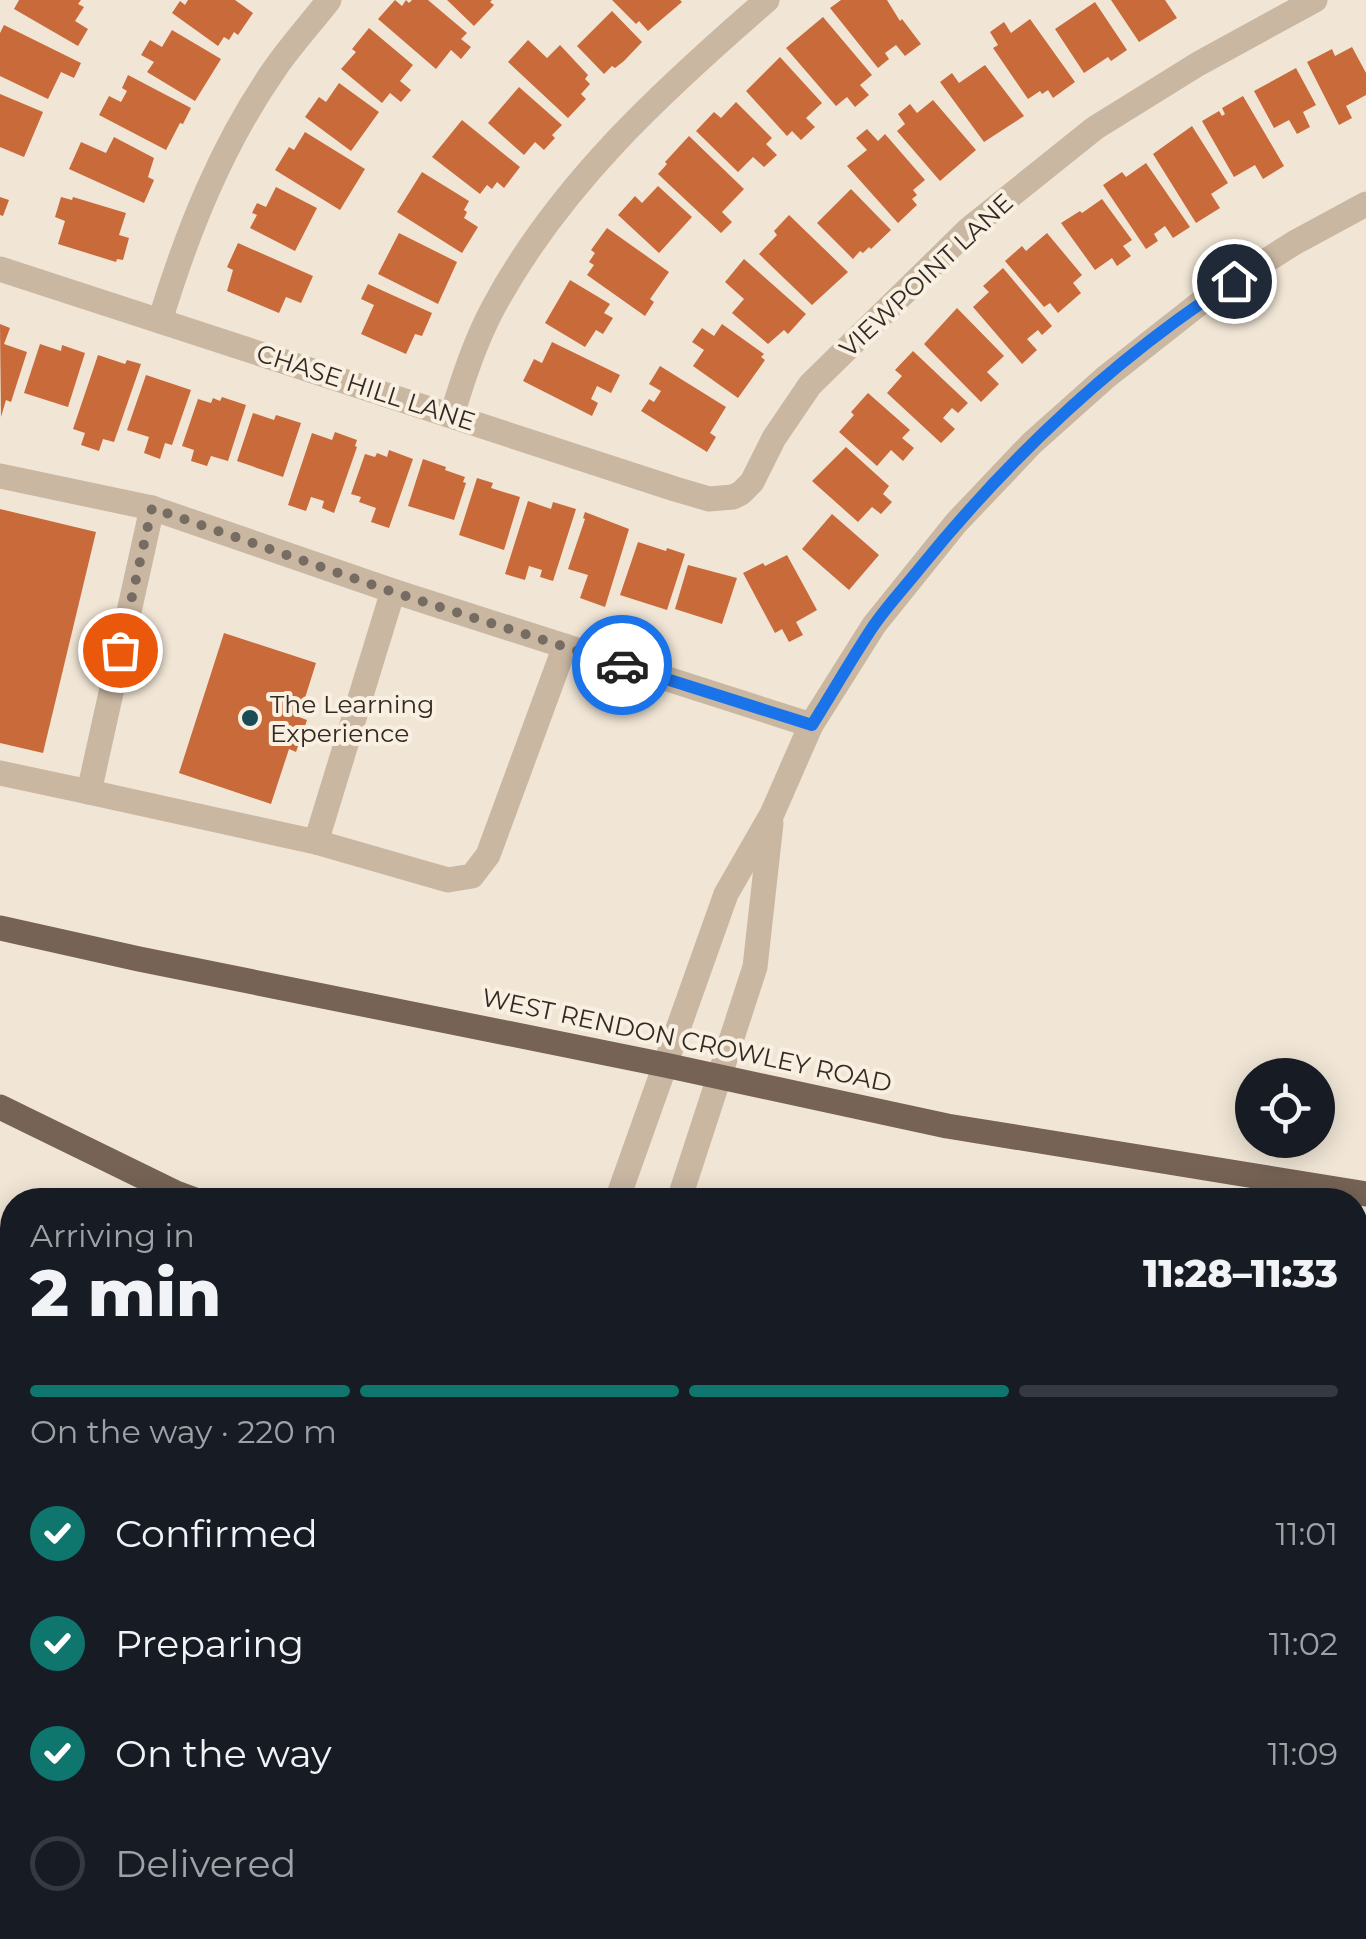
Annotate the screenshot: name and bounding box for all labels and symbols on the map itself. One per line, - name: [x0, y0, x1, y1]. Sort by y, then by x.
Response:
- street label: VIEWPOINT LANE: [833, 187, 1019, 363]
- pin: [1192, 239, 1277, 324]
- street label: CHASE HILL LANE: [253, 337, 479, 437]
- pin: [78, 608, 163, 693]
- courier: [572, 615, 672, 715]
- place label: The Learning Experience: [270, 689, 434, 748]
- marker: The Learning Experience: [239, 707, 261, 729]
- street label: WEST RENDON CROWLEY ROAD: [479, 982, 895, 1098]

